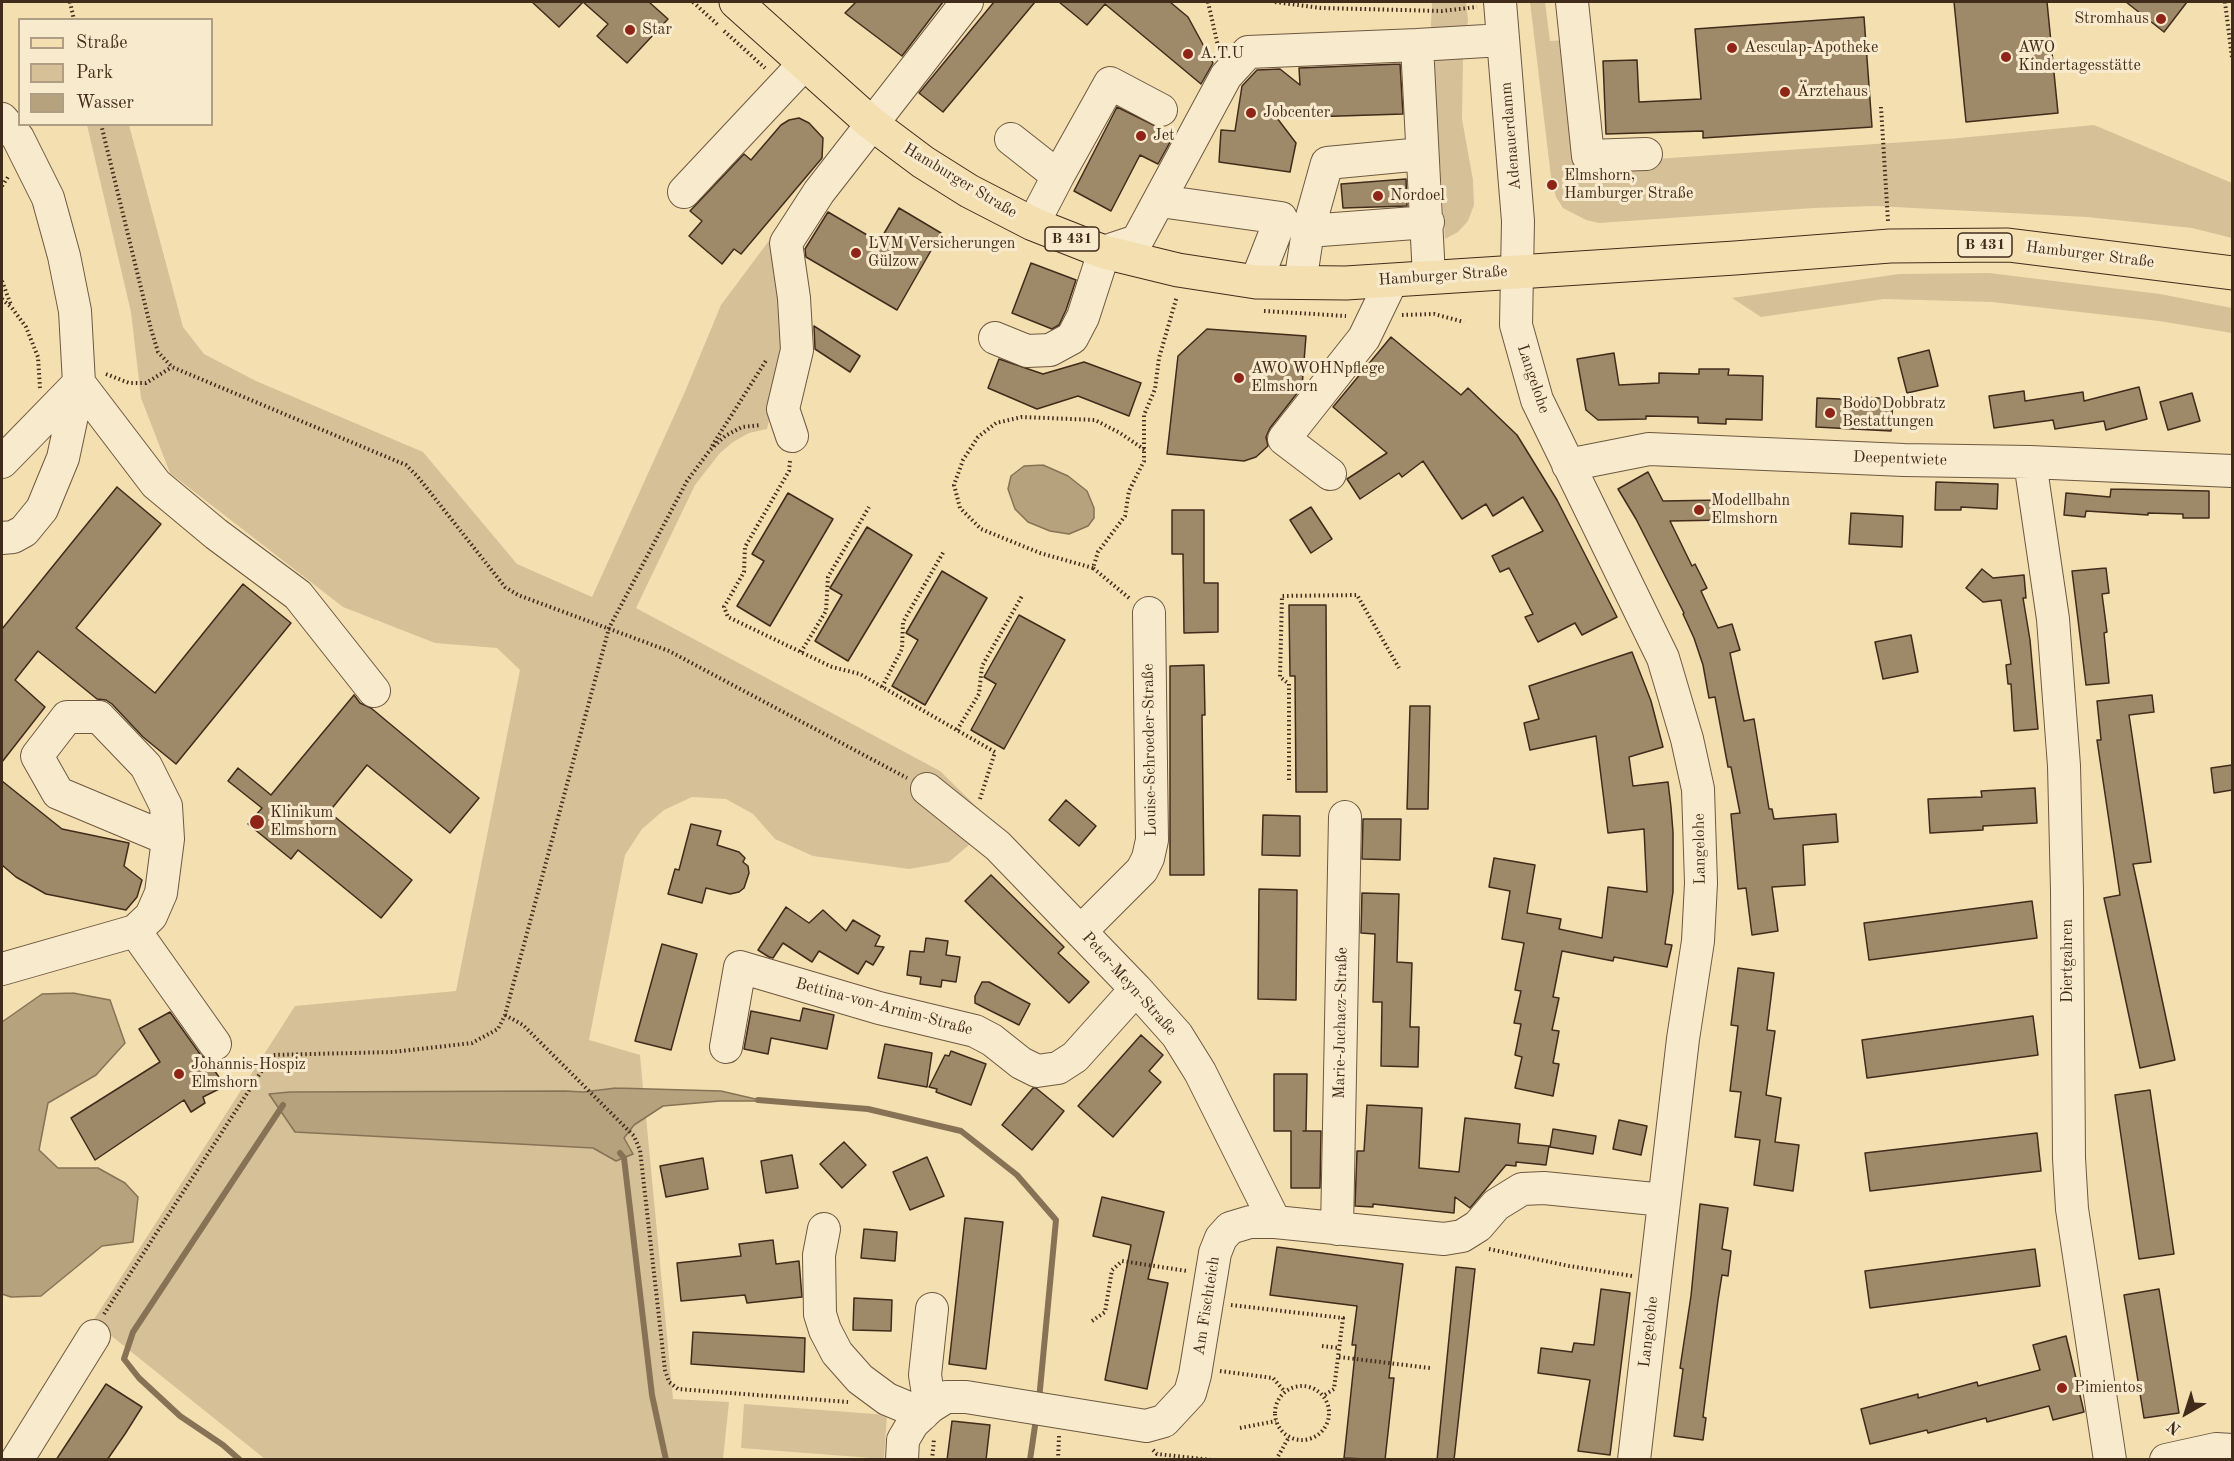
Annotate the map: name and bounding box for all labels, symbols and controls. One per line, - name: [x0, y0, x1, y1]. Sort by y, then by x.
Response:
- place label: Stromhaus: [2074, 9, 2149, 29]
- marker: Stromhaus: [2154, 12, 2168, 26]
- legend: [18, 18, 213, 126]
- place label: Star: [642, 20, 672, 40]
- marker: Star: [623, 23, 637, 37]
- text: Straße: [76, 34, 127, 52]
- place label: Aesculap-Apotheke: [1744, 38, 1878, 58]
- place label: AWO Kindertagesstätte: [2018, 38, 2141, 76]
- marker: Aesculap-Apotheke: [1725, 41, 1739, 55]
- place label: A.T.U: [1200, 44, 1244, 64]
- marker: A.T.U: [1181, 47, 1195, 61]
- marker: AWO Kindertagesstätte: [1999, 50, 2013, 64]
- text: Park: [76, 64, 113, 82]
- street label: Adenauerdamm: [1497, 81, 1525, 191]
- place label: Ärztehaus: [1797, 82, 1868, 102]
- marker: Ärztehaus: [1778, 85, 1792, 99]
- text: Wasser: [76, 94, 134, 112]
- place label: Jobcenter: [1263, 103, 1330, 123]
- marker: Jobcenter: [1244, 106, 1258, 120]
- place label: Jet: [1153, 126, 1175, 146]
- marker: Jet: [1134, 129, 1148, 143]
- street label: Hamburger Straße: [900, 139, 1020, 223]
- place label: Elmshorn, Hamburger Straße: [1564, 166, 1693, 204]
- marker: Elmshorn, Hamburger Straße: [1545, 178, 1559, 192]
- place label: Nordoel: [1390, 186, 1445, 206]
- marker: Nordoel: [1371, 189, 1385, 203]
- road number: B 431: [1045, 227, 1099, 251]
- road number: B 431: [1958, 233, 2012, 257]
- place label: LVM Versicherungen Gülzow: [868, 234, 1015, 272]
- street label: Hamburger Straße: [2025, 238, 2155, 272]
- marker: LVM Versicherungen Gülzow: [849, 246, 863, 260]
- street label: Hamburger Straße: [1378, 262, 1508, 290]
- street label: Langelohe: [1512, 342, 1554, 416]
- place label: AWO WOHNpflege Elmshorn: [1251, 359, 1385, 397]
- marker: AWO WOHNpflege Elmshorn: [1232, 371, 1246, 385]
- place label: Bodo Dobbratz Bestattungen: [1842, 394, 1946, 432]
- marker: Bodo Dobbratz Bestattungen: [1823, 406, 1837, 420]
- street label: Deepentwiete: [1853, 448, 1947, 470]
- place label: Modellbahn Elmshorn: [1711, 491, 1790, 529]
- marker: Modellbahn Elmshorn: [1692, 503, 1706, 517]
- street label: Louise-Schroeder-Straße: [1139, 663, 1161, 837]
- place label: Klinikum Elmshorn: [270, 803, 337, 841]
- marker: Klinikum Elmshorn: [248, 813, 266, 831]
- street label: Langelohe: [1690, 813, 1710, 885]
- street label: Diertgahren: [2058, 919, 2078, 1003]
- street label: Peter-Meyn-Straße: [1078, 928, 1180, 1040]
- street label: Marie-Juchacz-Straße: [1330, 947, 1352, 1099]
- street label: Bettina-von-Arnim-Straße: [793, 974, 975, 1040]
- place label: Johannis-Hospiz Elmshorn: [191, 1055, 306, 1093]
- marker: Johannis-Hospiz Elmshorn: [172, 1067, 186, 1081]
- street label: Am Fischteich: [1190, 1255, 1224, 1357]
- street label: Langelohe: [1635, 1295, 1663, 1369]
- place label: Pimientos: [2074, 1378, 2143, 1398]
- marker: Pimientos: [2055, 1381, 2069, 1395]
- north arrow: [2156, 1383, 2216, 1443]
- text: N: [2165, 1417, 2184, 1437]

